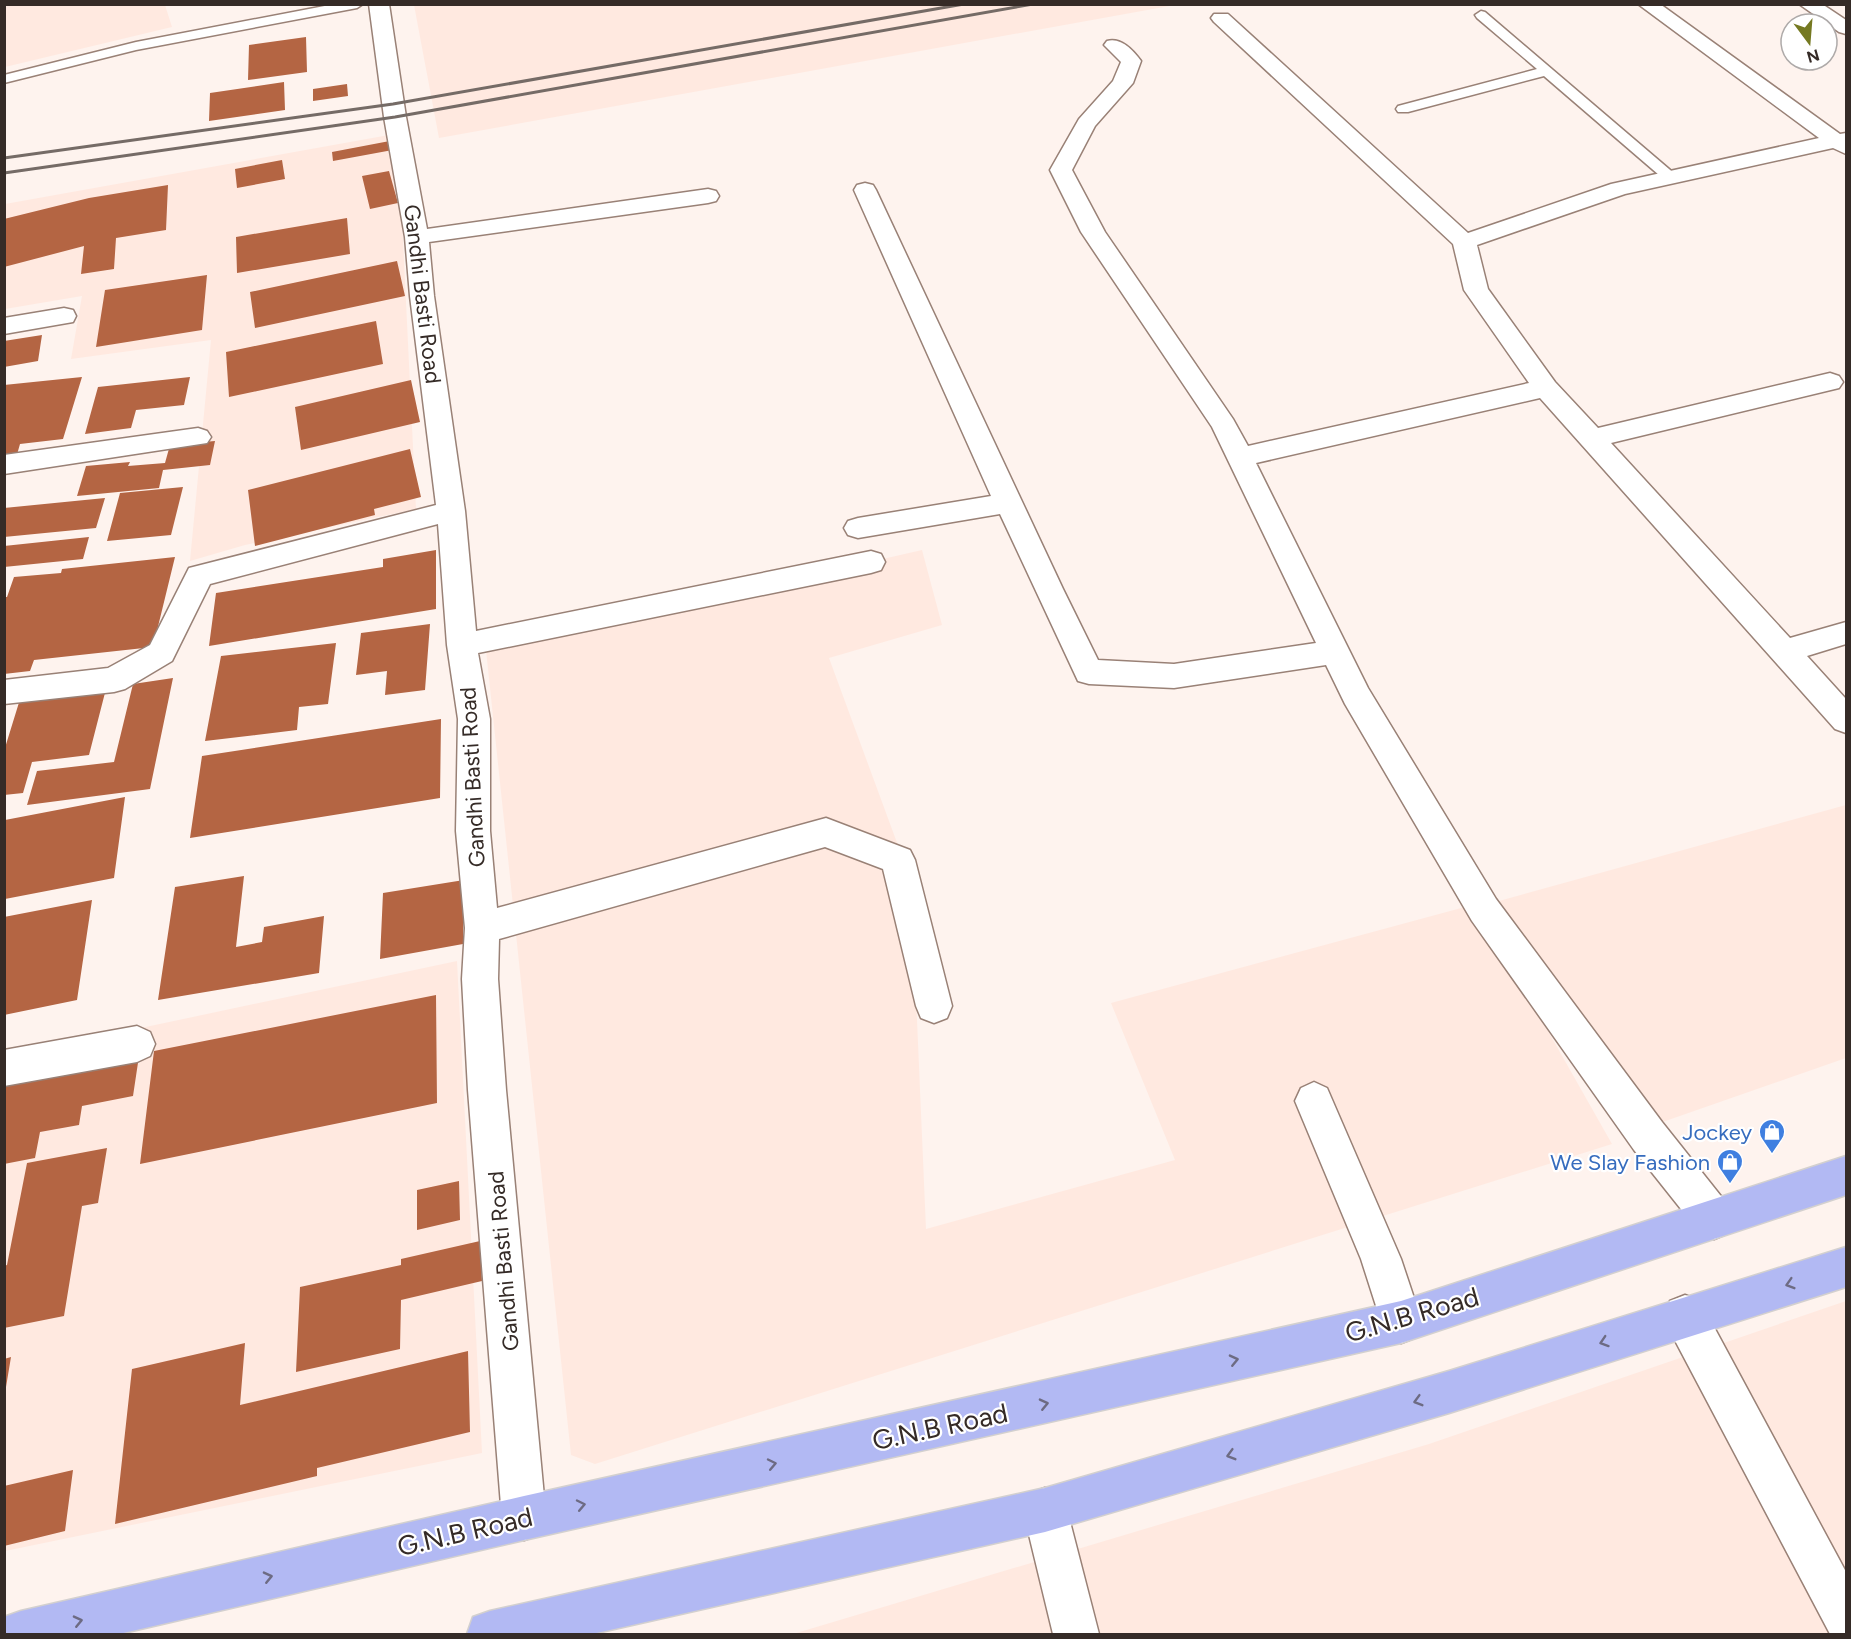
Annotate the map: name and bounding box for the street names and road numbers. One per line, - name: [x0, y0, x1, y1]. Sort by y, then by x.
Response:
- street label: Gandhi Basti Road: [398, 203, 447, 385]
- street label: Gandhi Basti Road: [454, 686, 491, 868]
- street label: Gandhi Basti Road: [482, 1170, 525, 1352]
- street label: G.N.B Road: [1341, 1280, 1483, 1349]
- street label: G.N.B Road: [869, 1396, 1011, 1457]
- street label: G.N.B Road: [394, 1500, 536, 1563]

